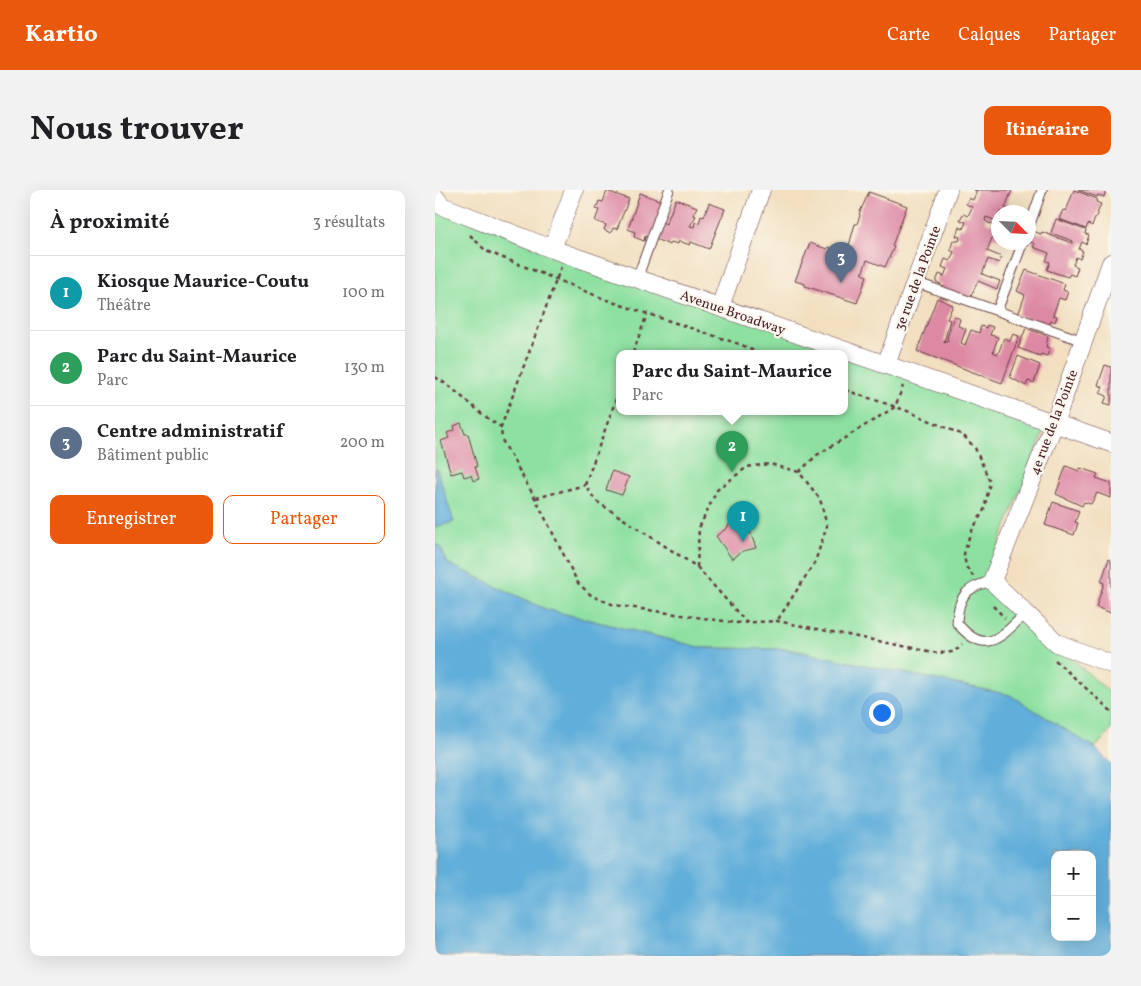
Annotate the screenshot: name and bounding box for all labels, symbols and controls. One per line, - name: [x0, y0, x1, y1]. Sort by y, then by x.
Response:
- text: Kartio: [25, 18, 98, 52]
- text: Carte: [887, 23, 930, 48]
- text: Calques: [958, 23, 1020, 48]
- text: Partager: [1048, 23, 1116, 48]
- text: Nous trouver: [30, 106, 244, 154]
- button: Itinéraire: [984, 106, 1111, 155]
- north arrow: [991, 205, 1036, 250]
- text: À proximité: [50, 208, 169, 237]
- text: 3 résultats: [313, 212, 385, 234]
- street label: 3e rue de la Pointe: [891, 223, 946, 334]
- pin: 3: [825, 242, 857, 283]
- text: Kiosque Maurice-Coutu: [97, 269, 309, 295]
- text: 1: [63, 282, 69, 304]
- text: 100 m: [342, 282, 385, 304]
- street label: Avenue Broadway: [677, 286, 788, 341]
- text: Théâtre: [97, 295, 151, 317]
- text: Parc du Saint-Maurice: [97, 344, 297, 370]
- popup: [616, 350, 848, 415]
- text: 2: [62, 357, 70, 379]
- text: 130 m: [344, 357, 385, 379]
- text: Parc du Saint-Maurice: [632, 359, 832, 385]
- street label: 4e rue de la Pointe: [1026, 367, 1083, 478]
- text: Parc: [97, 370, 128, 392]
- text: Parc: [632, 385, 663, 407]
- text: Centre administratif: [97, 419, 283, 445]
- pin: 2: [716, 431, 748, 472]
- text: 3: [62, 432, 70, 454]
- text: 200 m: [340, 432, 385, 454]
- text: Bâtiment public: [97, 445, 209, 467]
- button: Enregistrer: [50, 495, 213, 544]
- button: Partager: [223, 495, 385, 544]
- pin: 1: [727, 501, 759, 542]
- your location: [869, 700, 895, 726]
- map controls: [1051, 851, 1096, 941]
- button: +: [1051, 851, 1096, 896]
- button: −: [1051, 896, 1096, 941]

